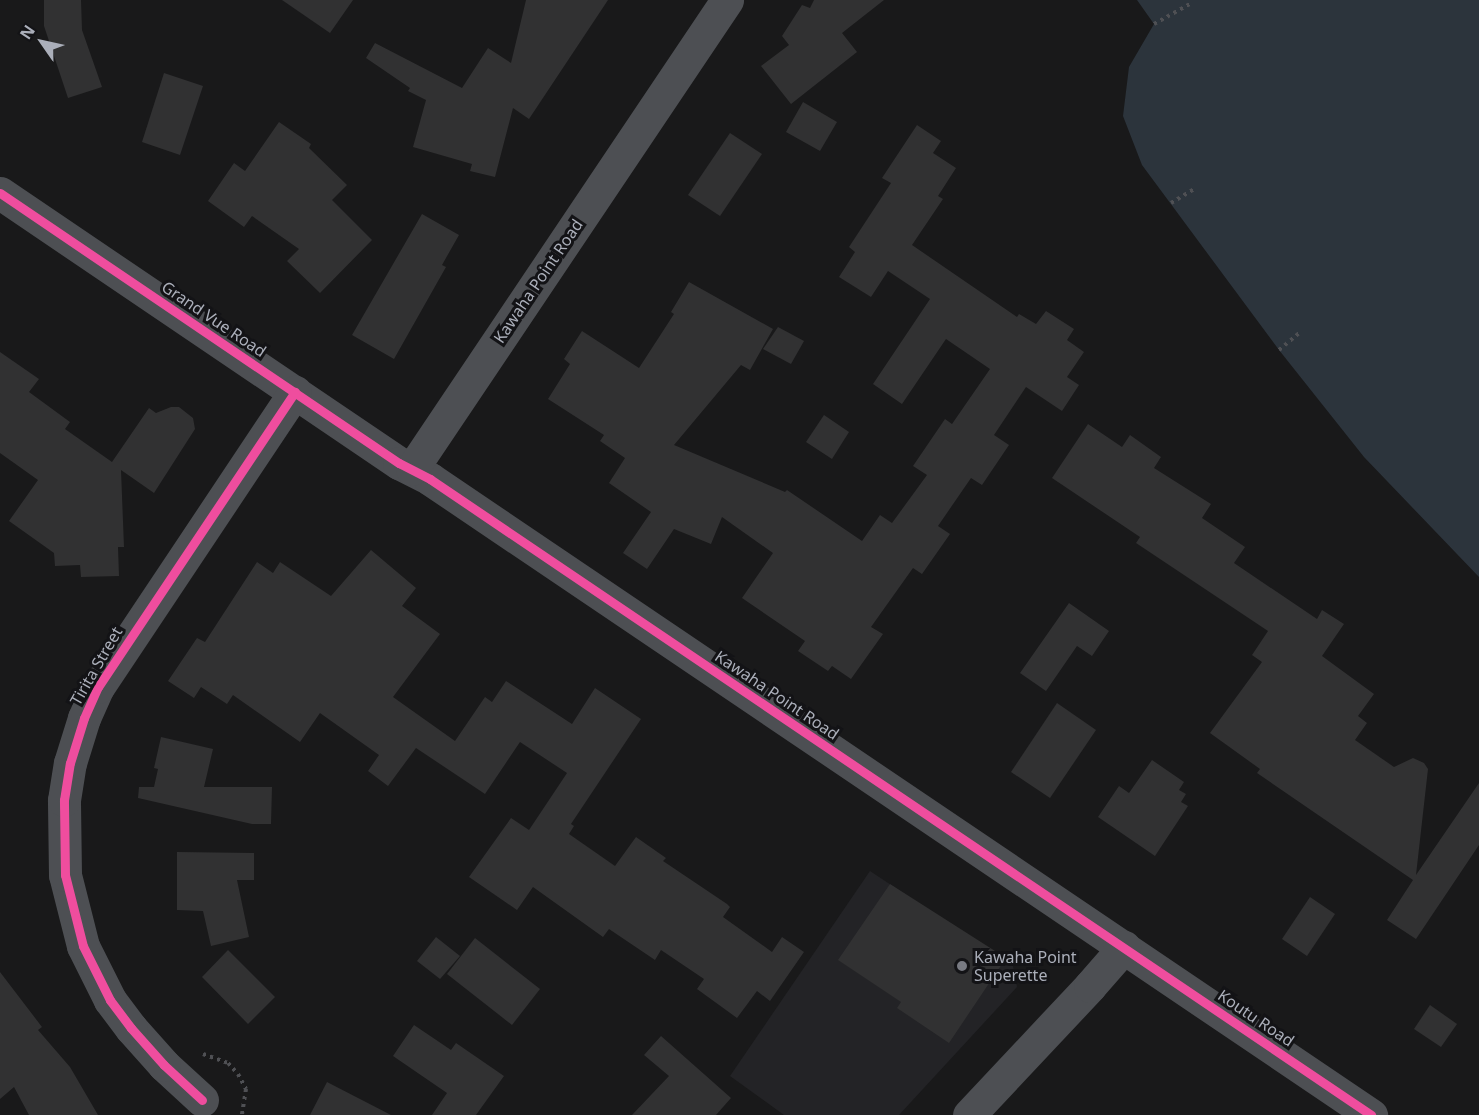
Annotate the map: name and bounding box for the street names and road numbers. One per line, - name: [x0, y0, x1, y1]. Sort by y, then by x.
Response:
- street label: Kawaha Point Road: [489, 215, 587, 347]
- street label: Grand Vue Road: [158, 277, 270, 361]
- street label: Tirita Street: [66, 623, 126, 709]
- street label: Kawaha Point Road: [711, 646, 843, 744]
- street label: Koutu Road: [1214, 986, 1298, 1050]

